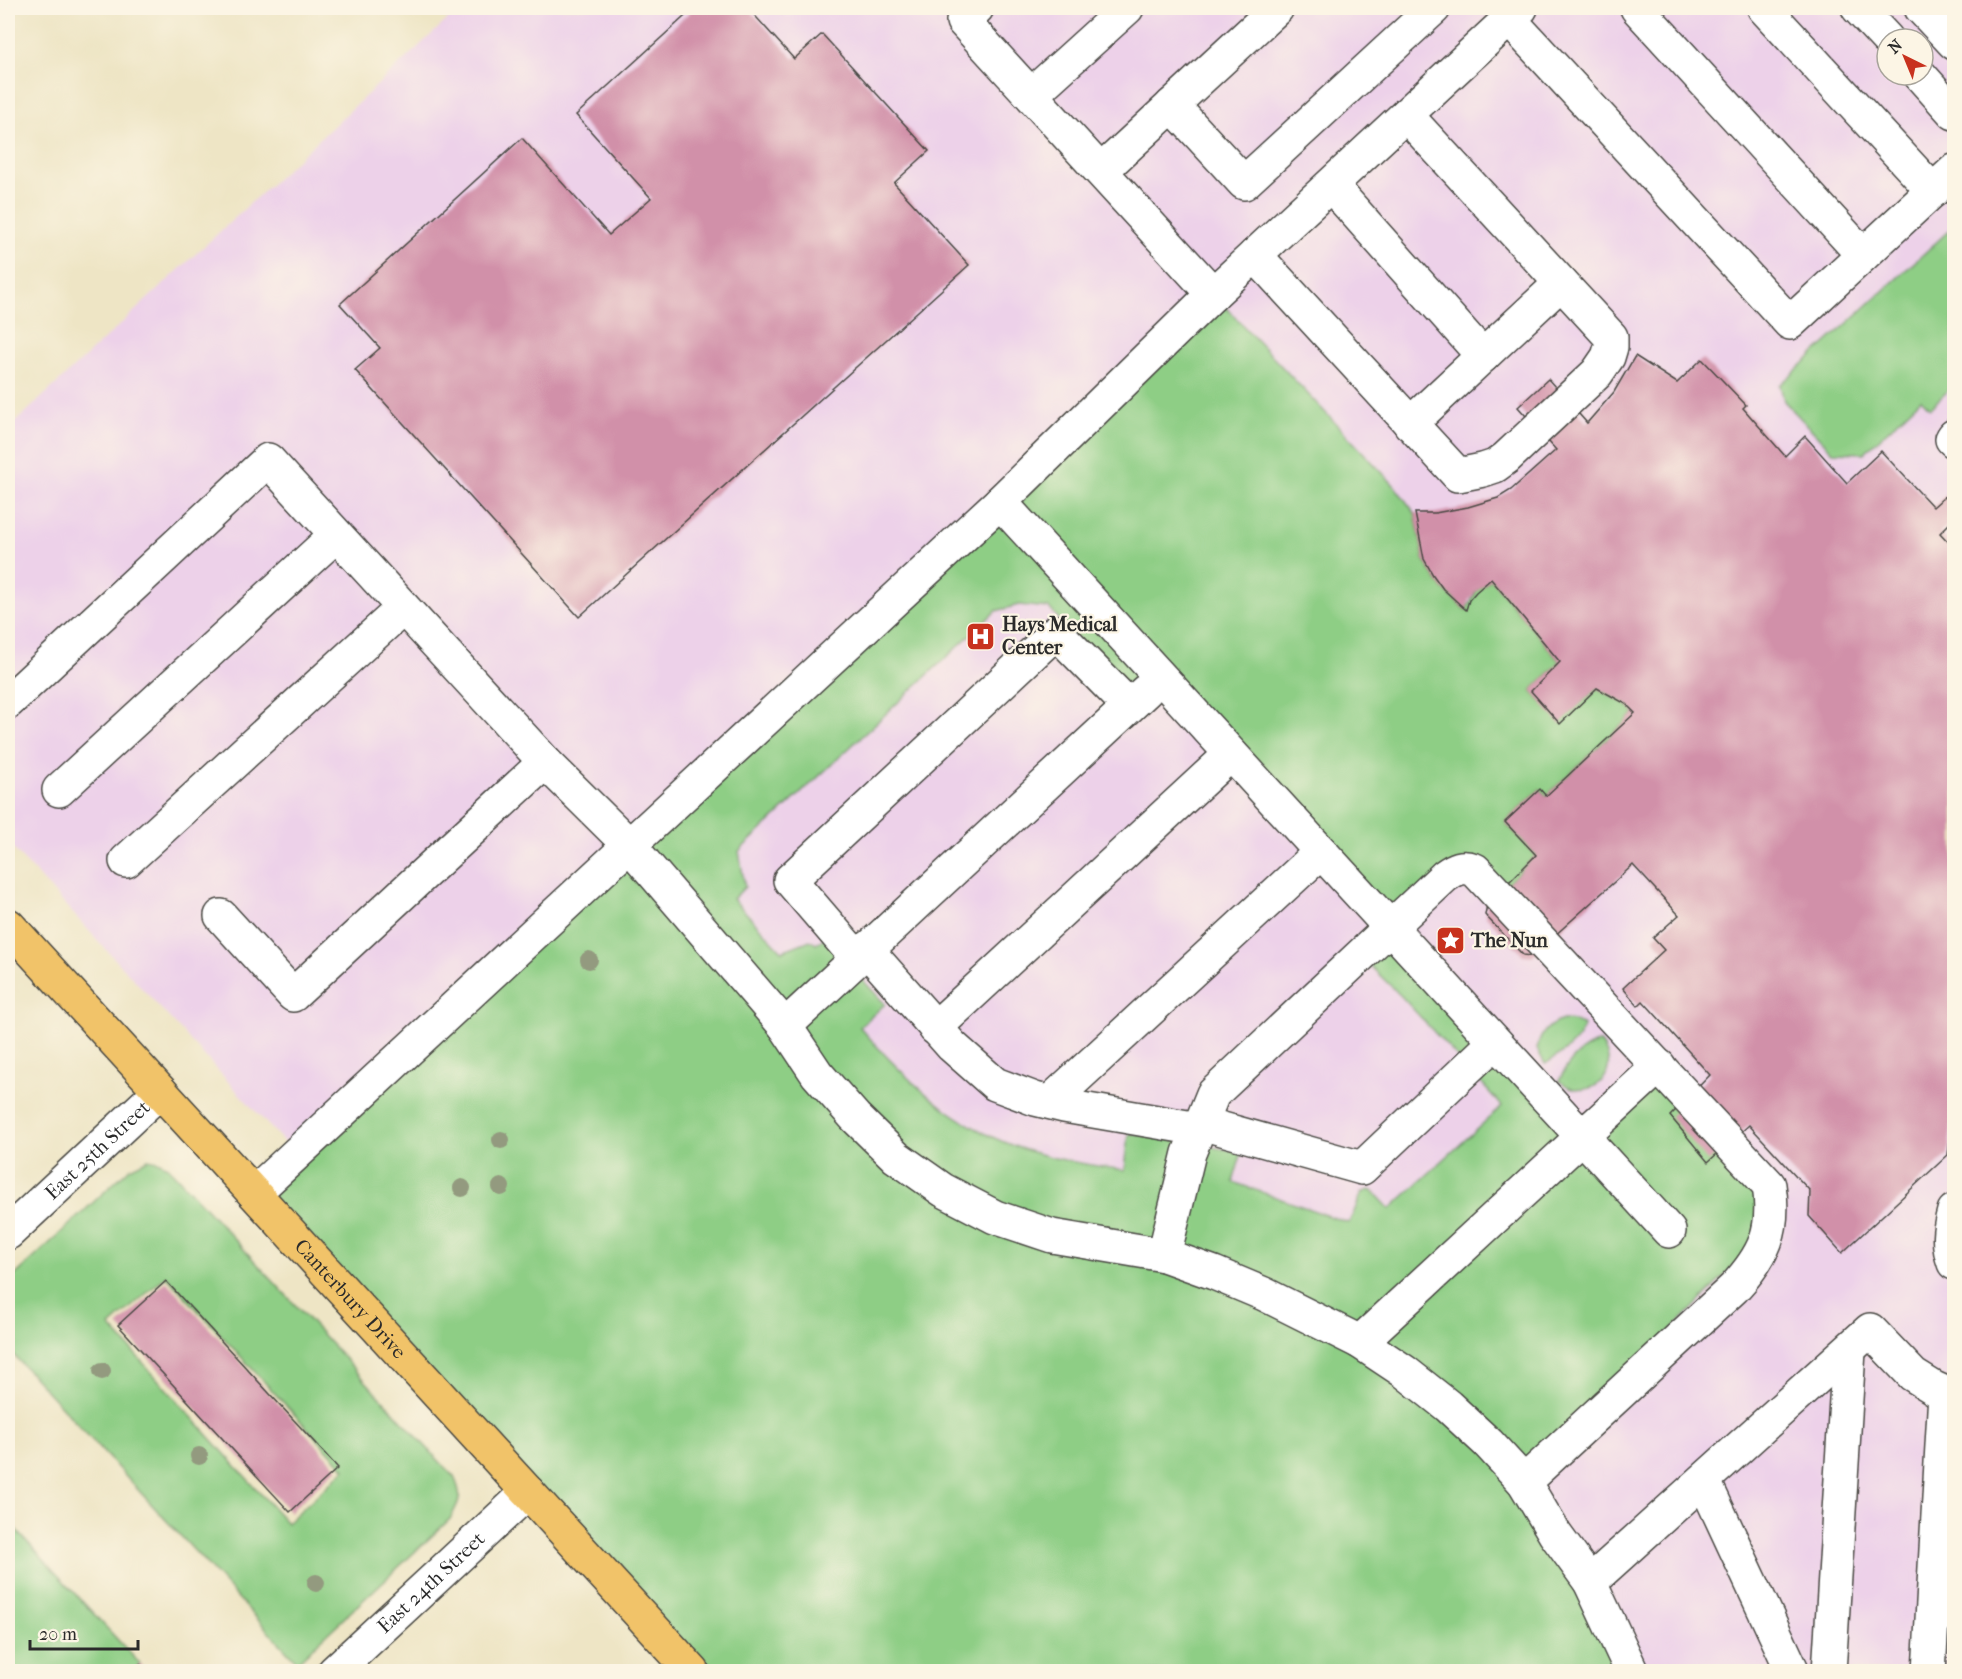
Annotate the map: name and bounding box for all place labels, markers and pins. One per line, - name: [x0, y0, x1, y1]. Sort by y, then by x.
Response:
- place label: Hays Medical Center: [1002, 613, 1118, 659]
- hospital icon: Hays Medical Center: [965, 620, 997, 652]
- place icon: The Nun: [1434, 924, 1466, 956]
- place label: The Nun: [1470, 929, 1548, 952]

